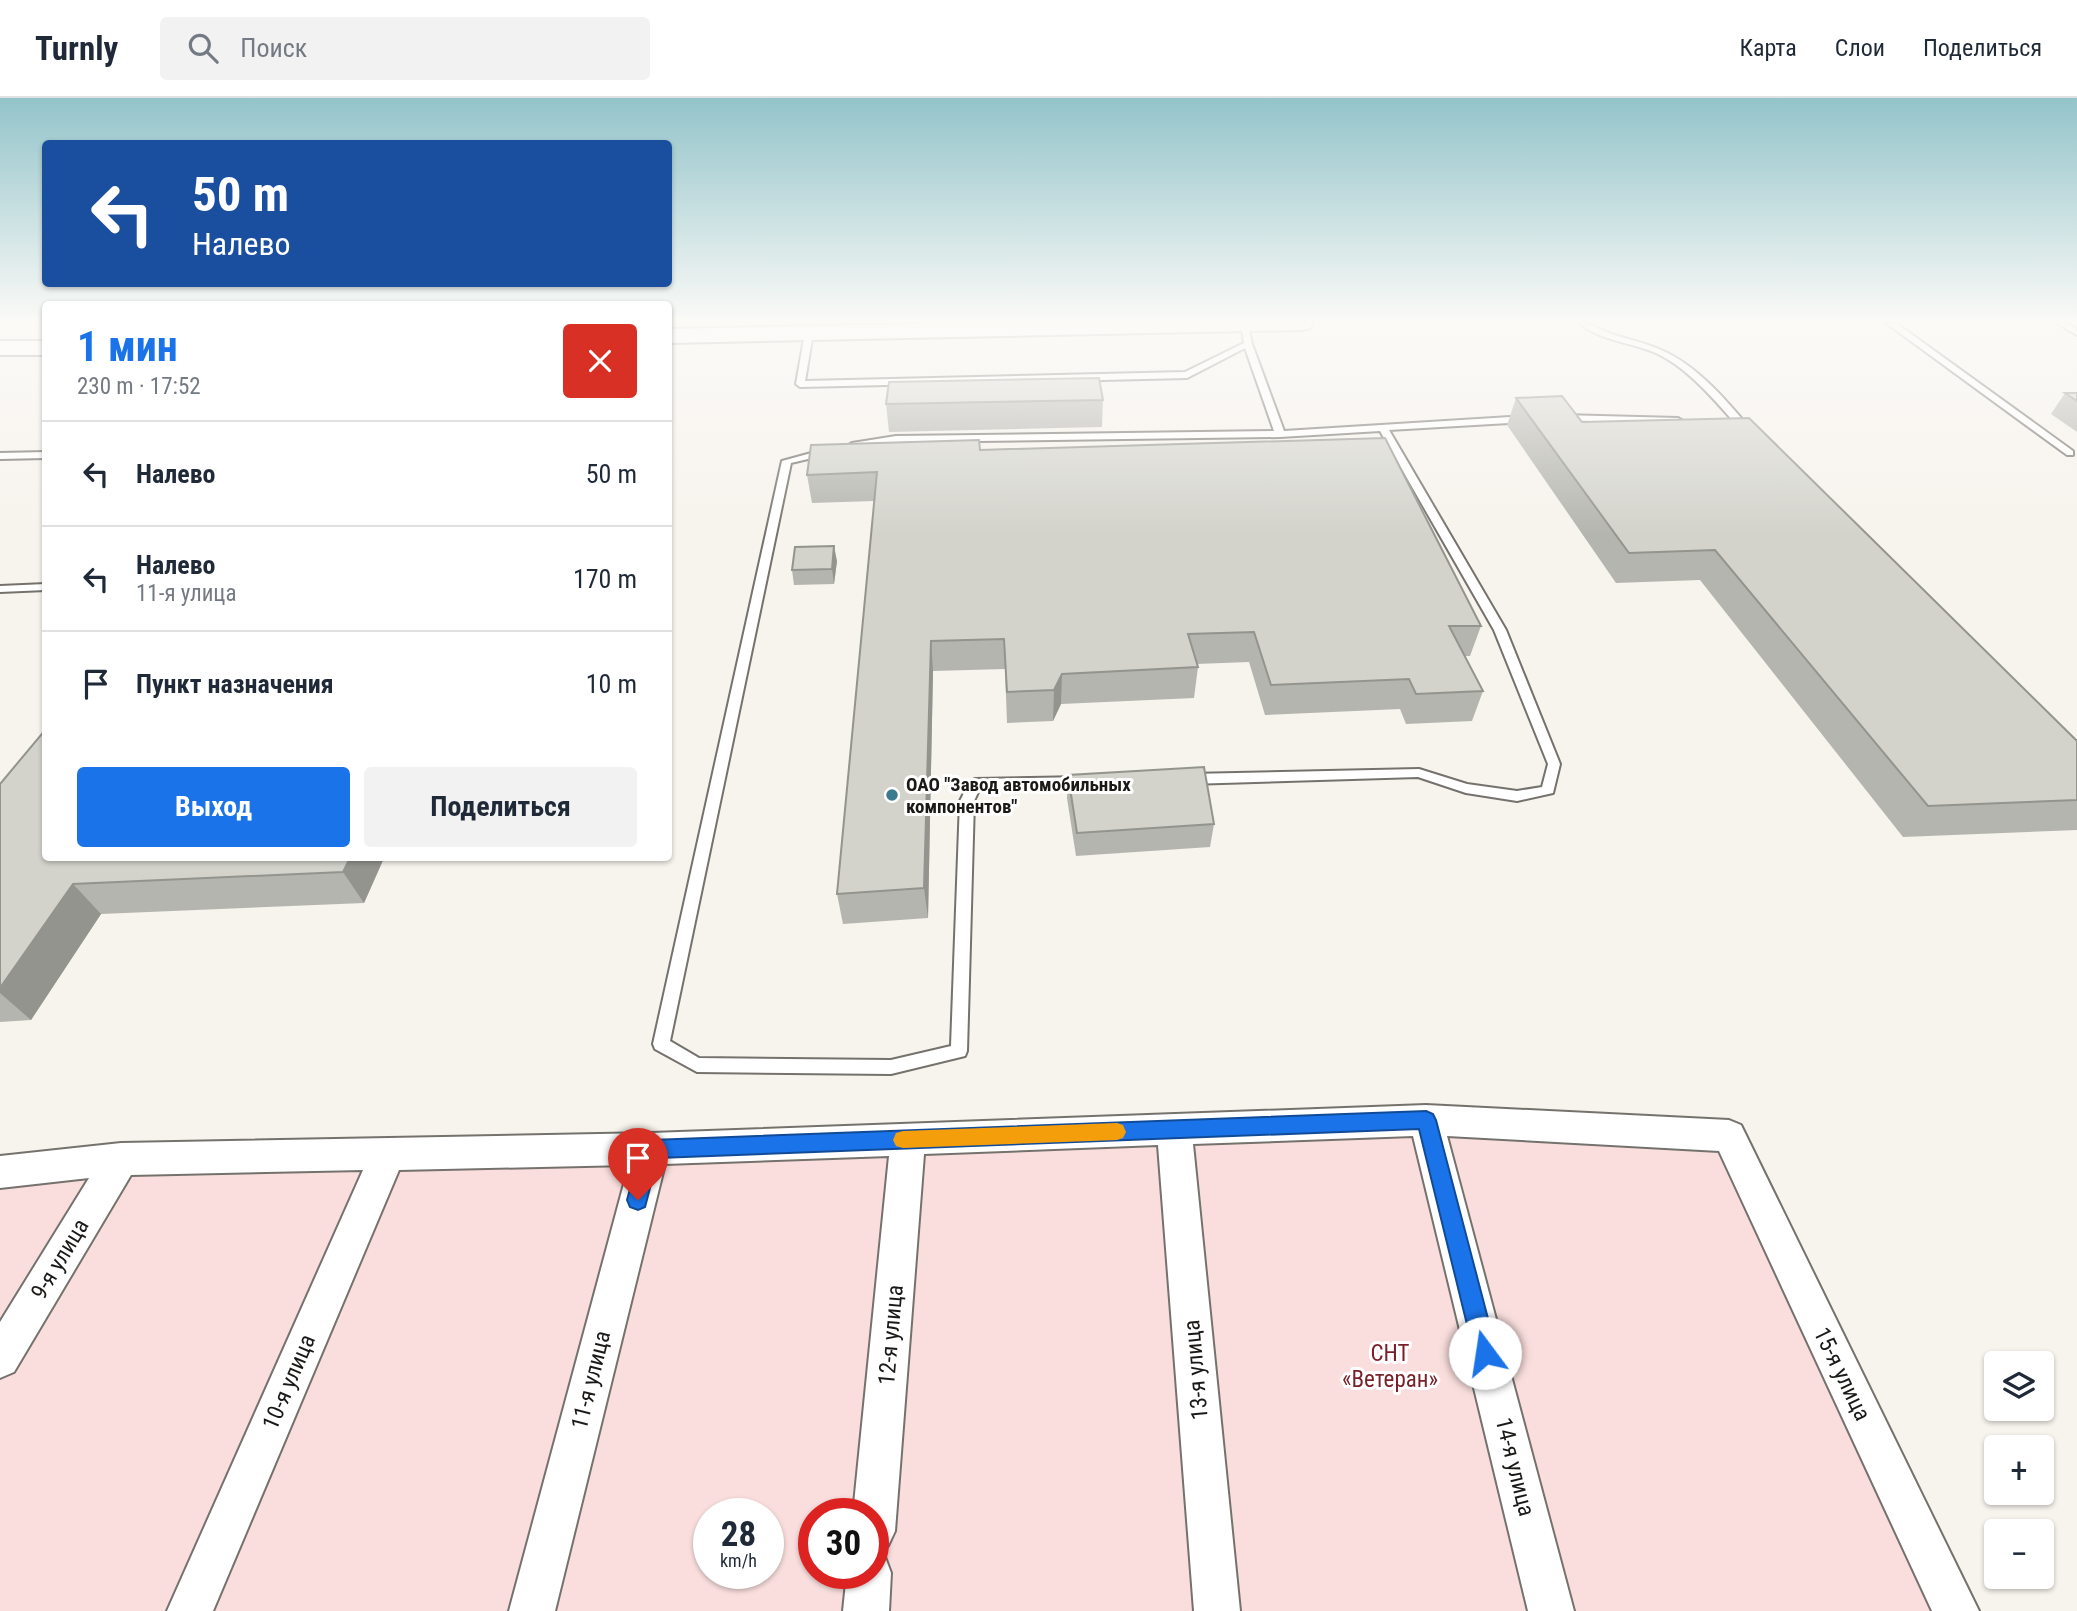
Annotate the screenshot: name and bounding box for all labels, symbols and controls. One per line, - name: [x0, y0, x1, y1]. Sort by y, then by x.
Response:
- search box: [160, 17, 650, 80]
- text: Turnly: [35, 29, 118, 68]
- icon: search: [184, 29, 222, 67]
- text: Поиск: [240, 33, 307, 63]
- text: Карта: [1739, 34, 1797, 62]
- text: Слои: [1835, 34, 1885, 62]
- text: Поделиться: [1923, 34, 2042, 62]
- text: 50 m: [192, 166, 289, 223]
- icon: left: [77, 168, 168, 259]
- text: Налево: [192, 225, 291, 263]
- text: 1 мин: [77, 322, 178, 371]
- button: close: [563, 324, 637, 398]
- text: 230 m · 17:52: [77, 373, 201, 400]
- icon: left: [77, 455, 115, 493]
- text: Налево: [136, 459, 216, 489]
- text: 50 m: [586, 459, 637, 489]
- text: Налево: [136, 550, 216, 580]
- icon: left: [77, 560, 115, 598]
- text: 170 m: [573, 564, 637, 594]
- text: 11-я улица: [136, 580, 236, 607]
- icon: arrive: [77, 665, 115, 703]
- text: Пункт назначения: [136, 669, 334, 699]
- text: 10 m: [586, 669, 637, 699]
- button: Выход: [77, 767, 350, 847]
- button: Поделиться: [364, 767, 637, 847]
- place label: ОАО "Завод автомобильных компонентов": [906, 773, 1131, 818]
- marker: ОАО "Завод автомобильных компонентов": [884, 787, 900, 803]
- pin: [608, 1128, 668, 1200]
- icon: arrive: [619, 1139, 657, 1177]
- street label: 9-я улица: [25, 1214, 95, 1304]
- street label: 12-я улица: [873, 1284, 909, 1386]
- position arrow: [1448, 1316, 1522, 1390]
- street label: 13-я улица: [1178, 1319, 1214, 1421]
- street label: 15-я улица: [1808, 1323, 1876, 1425]
- street label: 11-я улица: [566, 1328, 616, 1432]
- street label: 10-я улица: [257, 1330, 321, 1434]
- park label: СНТ «Ветеран»: [1342, 1340, 1438, 1393]
- map controls: [1984, 1351, 2054, 1589]
- button: layers: [1984, 1351, 2054, 1421]
- street label: 14-я улица: [1490, 1415, 1540, 1519]
- button: +: [1984, 1435, 2054, 1505]
- speed limit sign: 30: [798, 1498, 889, 1589]
- text: 28: [721, 1514, 756, 1555]
- button: −: [1984, 1519, 2054, 1589]
- text: km/h: [720, 1550, 757, 1571]

